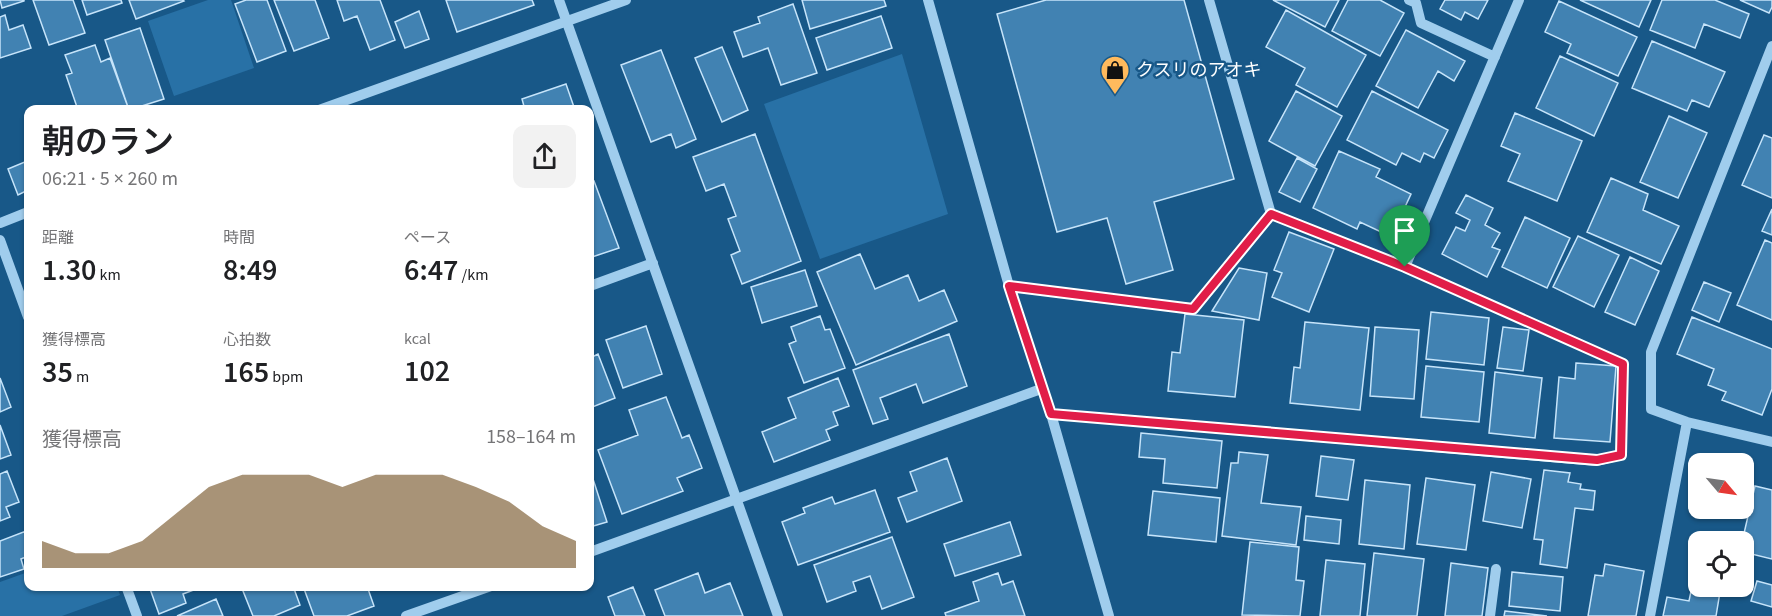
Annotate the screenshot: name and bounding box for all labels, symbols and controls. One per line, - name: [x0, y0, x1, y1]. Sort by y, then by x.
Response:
- shop icon: クスリのアオキ: [1099, 54, 1131, 96]
- place label: クスリのアオキ: [1136, 58, 1261, 83]
- text: 朝のラン: [42, 119, 174, 166]
- button: share: [513, 125, 576, 188]
- text: 06:21 · 5 × 260 m: [42, 165, 178, 193]
- pin: [1379, 205, 1430, 267]
- icon: arrive: [1388, 214, 1421, 247]
- text: 距離: [42, 227, 74, 249]
- text: 時間: [223, 227, 255, 249]
- text: ペース: [404, 227, 451, 249]
- text: 1.30: [42, 249, 96, 292]
- text: 8:49: [223, 249, 277, 292]
- text: 6:47: [404, 249, 458, 292]
- text: km: [96, 264, 121, 286]
- text: /km: [458, 264, 488, 286]
- text: kcal: [404, 328, 431, 350]
- text: 獲得標高: [42, 329, 106, 351]
- text: 心拍数: [223, 329, 271, 351]
- text: 102: [404, 350, 450, 393]
- text: 35: [42, 351, 73, 394]
- text: 165: [223, 351, 269, 394]
- text: m: [73, 366, 89, 388]
- text: bpm: [269, 366, 303, 388]
- text: 158–164 m: [486, 423, 576, 451]
- text: 獲得標高: [42, 426, 122, 454]
- north arrow: [1688, 453, 1754, 519]
- map controls: [1688, 453, 1754, 597]
- button: locate: [1688, 531, 1754, 597]

